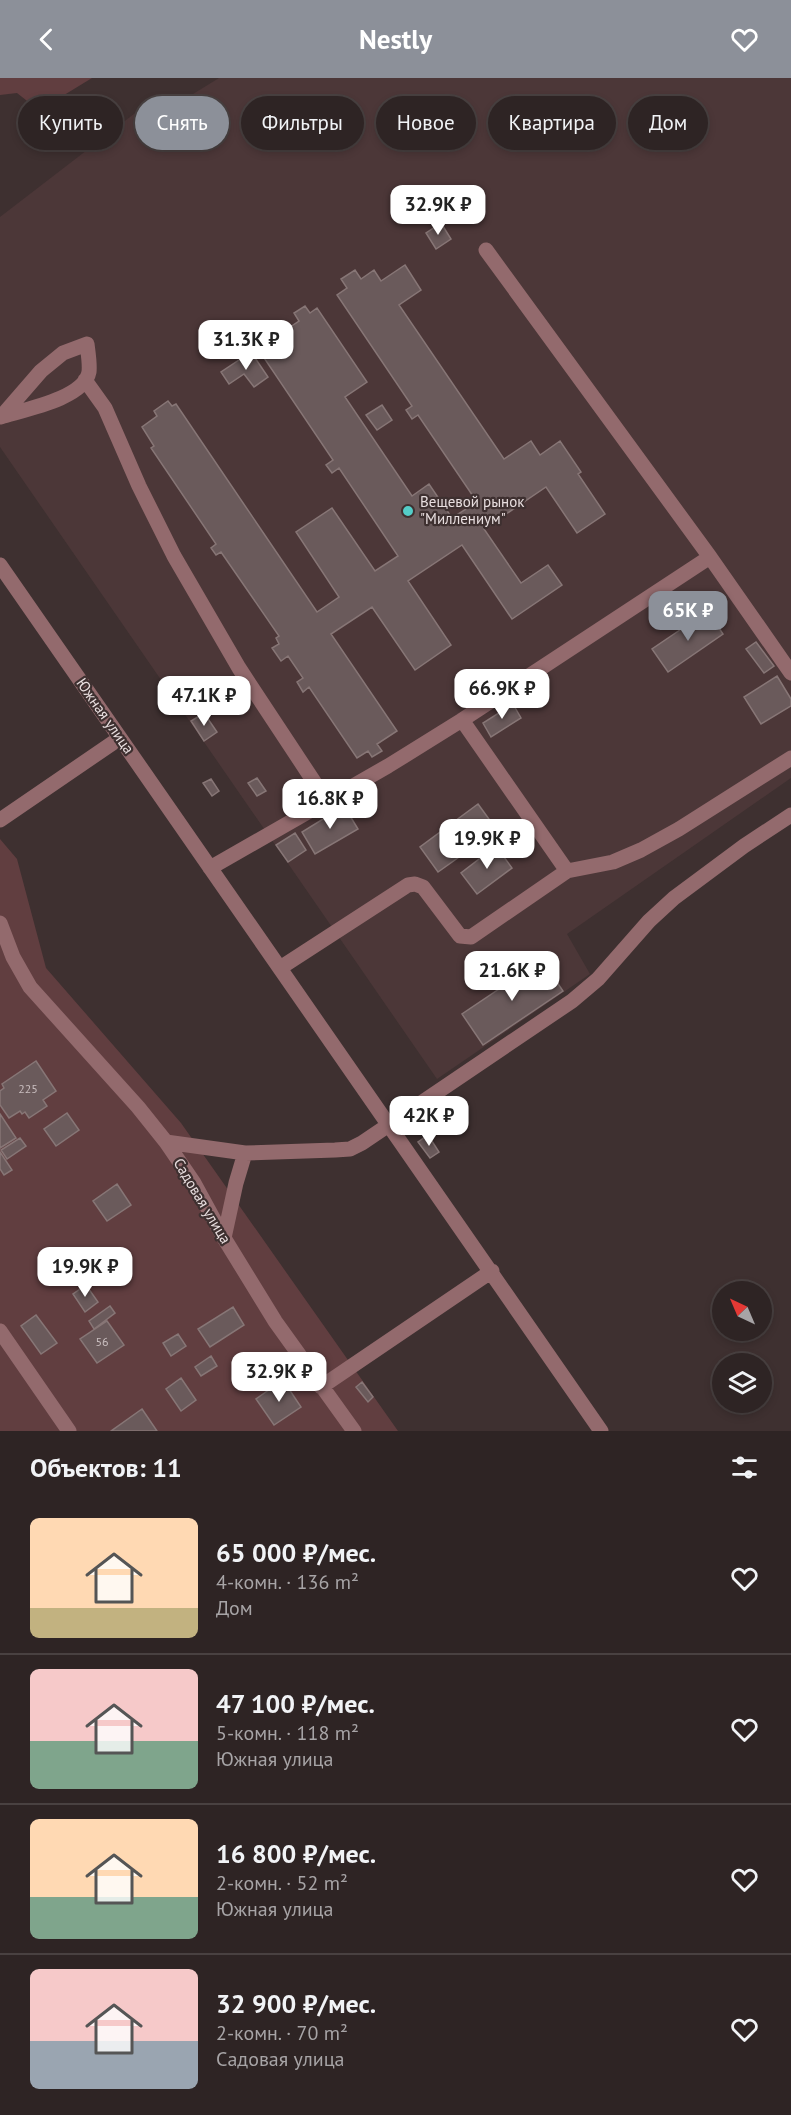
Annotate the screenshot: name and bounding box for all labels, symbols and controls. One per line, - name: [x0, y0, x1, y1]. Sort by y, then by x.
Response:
- text: Nestly: [359, 22, 432, 56]
- icon: back: [30, 23, 63, 56]
- icon: heart: [728, 23, 761, 56]
- chip: Купить: [18, 96, 123, 150]
- chip: Снять: [135, 96, 229, 150]
- chip: Фильтры: [241, 96, 364, 150]
- chip: Новое: [376, 96, 476, 150]
- chip: Квартира: [488, 96, 616, 150]
- chip: Дом: [628, 96, 708, 150]
- pin: 32.9K ₽: [383, 185, 493, 236]
- text: 32.9K ₽: [404, 191, 472, 217]
- pin: 31.3K ₽: [191, 320, 301, 371]
- text: 31.3K ₽: [212, 326, 280, 352]
- place label: Вещевой рынок "Миллениум": [420, 492, 525, 528]
- marker: Вещевой рынок "Миллениум": [401, 504, 415, 518]
- pin: 65K ₽: [646, 591, 730, 642]
- text: 65K ₽: [663, 597, 713, 623]
- pin: 66.9K ₽: [447, 669, 557, 720]
- street label: Южная улица: [72, 674, 138, 757]
- text: 66.9K ₽: [468, 675, 536, 701]
- pin: 47.1K ₽: [149, 676, 259, 727]
- text: 47.1K ₽: [172, 682, 236, 708]
- pin: 16.8K ₽: [275, 779, 385, 830]
- text: 16.8K ₽: [296, 785, 364, 811]
- pin: 19.9K ₽: [432, 819, 542, 870]
- text: 19.9K ₽: [453, 825, 521, 851]
- pin: 21.6K ₽: [457, 951, 567, 1002]
- text: 21.6K ₽: [478, 957, 546, 983]
- house number: 225: [18, 1081, 38, 1096]
- pin: 42K ₽: [387, 1096, 471, 1147]
- text: 42K ₽: [404, 1102, 454, 1128]
- street label: Садовая улица: [169, 1155, 235, 1247]
- pin: 19.9K ₽: [30, 1247, 140, 1298]
- text: 19.9K ₽: [51, 1253, 119, 1279]
- north arrow: [712, 1281, 772, 1341]
- map controls: [712, 1281, 772, 1413]
- house number: 56: [95, 1334, 109, 1349]
- pin: 32.9K ₽: [224, 1352, 334, 1403]
- button: layers: [712, 1353, 772, 1413]
- text: 32.9K ₽: [245, 1358, 313, 1384]
- text: Объектов: 11: [30, 1451, 182, 1484]
- icon: filters: [728, 1451, 761, 1484]
- text: 65 000 ₽/мес.: [216, 1536, 376, 1569]
- icon: home: [78, 1542, 150, 1614]
- icon: heart: [728, 1562, 761, 1595]
- text: 4-комн. · 136 m²: [216, 1569, 359, 1595]
- text: Дом: [216, 1595, 253, 1621]
- text: 47 100 ₽/мес.: [216, 1687, 375, 1720]
- icon: home: [78, 1693, 150, 1765]
- icon: heart: [728, 1713, 761, 1746]
- text: 5-комн. · 118 m²: [216, 1720, 359, 1746]
- text: Южная улица: [216, 1746, 334, 1772]
- text: 16 800 ₽/мес.: [216, 1837, 376, 1870]
- icon: home: [78, 1843, 150, 1915]
- icon: heart: [728, 1863, 761, 1896]
- text: 2-комн. · 52 m²: [216, 1870, 348, 1896]
- text: Южная улица: [216, 1896, 334, 1922]
- text: 32 900 ₽/мес.: [216, 1987, 376, 2020]
- icon: home: [78, 1993, 150, 2065]
- icon: heart: [728, 2013, 761, 2046]
- text: 2-комн. · 70 m²: [216, 2020, 348, 2046]
- text: Садовая улица: [216, 2046, 345, 2072]

